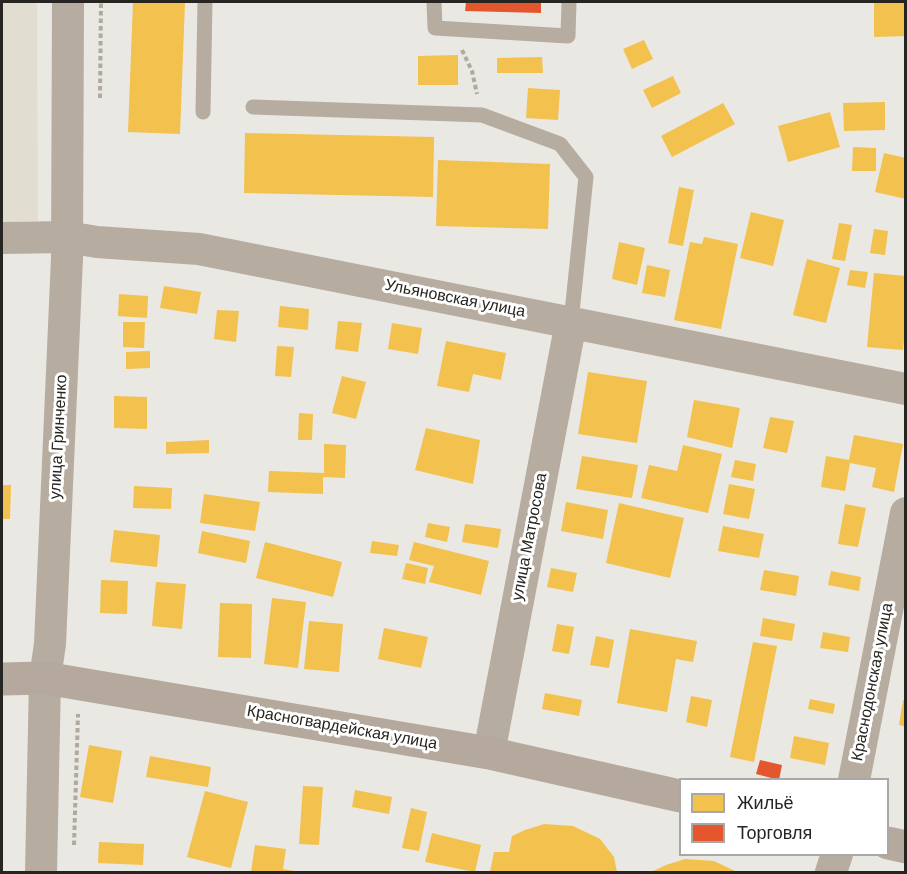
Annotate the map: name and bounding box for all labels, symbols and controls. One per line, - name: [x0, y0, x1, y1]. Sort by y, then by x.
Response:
- street label: Ульяновская улица: [383, 276, 527, 322]
- street label: улица Гринченко: [46, 374, 72, 500]
- street label: улица Матросова: [508, 472, 552, 602]
- street label: Краснодонская улица: [848, 601, 898, 763]
- street label: Красногвардейская улица: [245, 702, 439, 754]
- legend: [679, 778, 889, 856]
- text: Жильё: [737, 791, 794, 815]
- text: Торговля: [737, 821, 812, 845]

